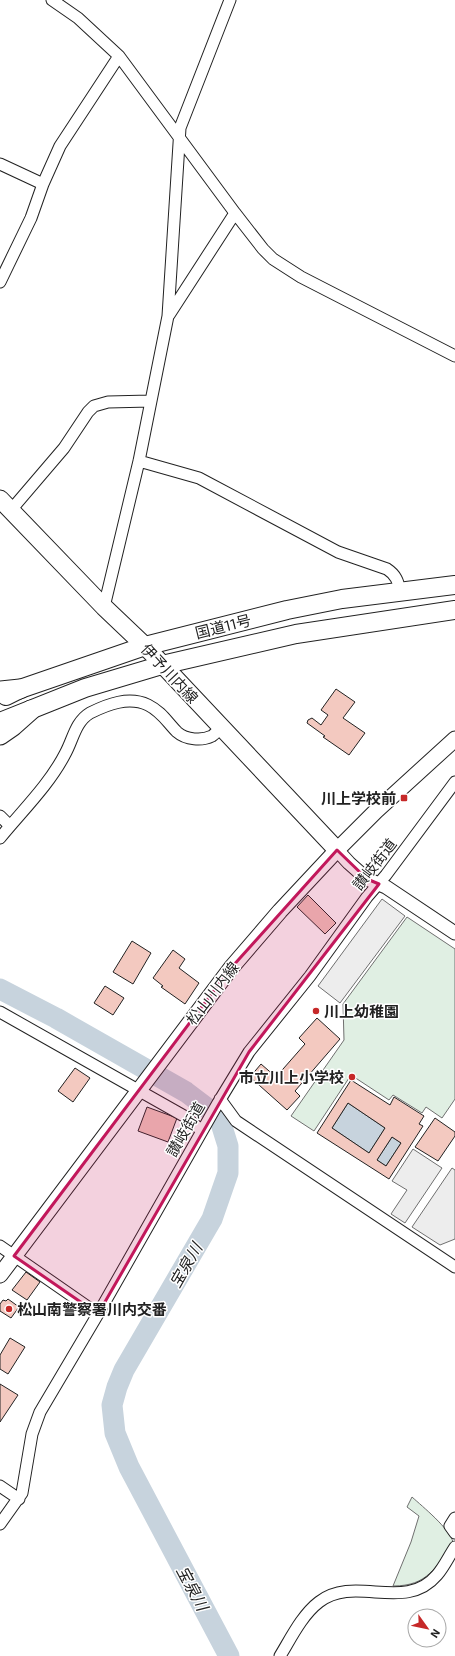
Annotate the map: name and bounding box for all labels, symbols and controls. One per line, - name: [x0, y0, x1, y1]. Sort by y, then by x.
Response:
- street label: 国道11号: [193, 610, 253, 642]
- street label: 伊予川内線: [138, 639, 202, 707]
- place label: 川上学校前: [321, 789, 396, 807]
- marker: 川上学校前: [399, 793, 409, 803]
- street label: 讃岐街道: [348, 835, 400, 893]
- street label: 松山川内線: [182, 958, 242, 1028]
- place label: 川上幼稚園: [324, 1002, 399, 1020]
- marker: 川上幼稚園: [311, 1006, 321, 1016]
- place label: 市立川上小学校: [239, 1068, 344, 1086]
- marker: 市立川上小学校: [347, 1072, 357, 1082]
- street label: 讃岐街道: [162, 1099, 208, 1159]
- water label: 宝泉川: [165, 1238, 206, 1291]
- place label: 松山南警察署川内交番: [17, 1300, 167, 1318]
- marker: 松山南警察署川内交番: [4, 1304, 14, 1314]
- water label: 宝泉川: [173, 1562, 214, 1615]
- north arrow: [407, 1608, 447, 1648]
- text: N: [428, 1627, 443, 1641]

